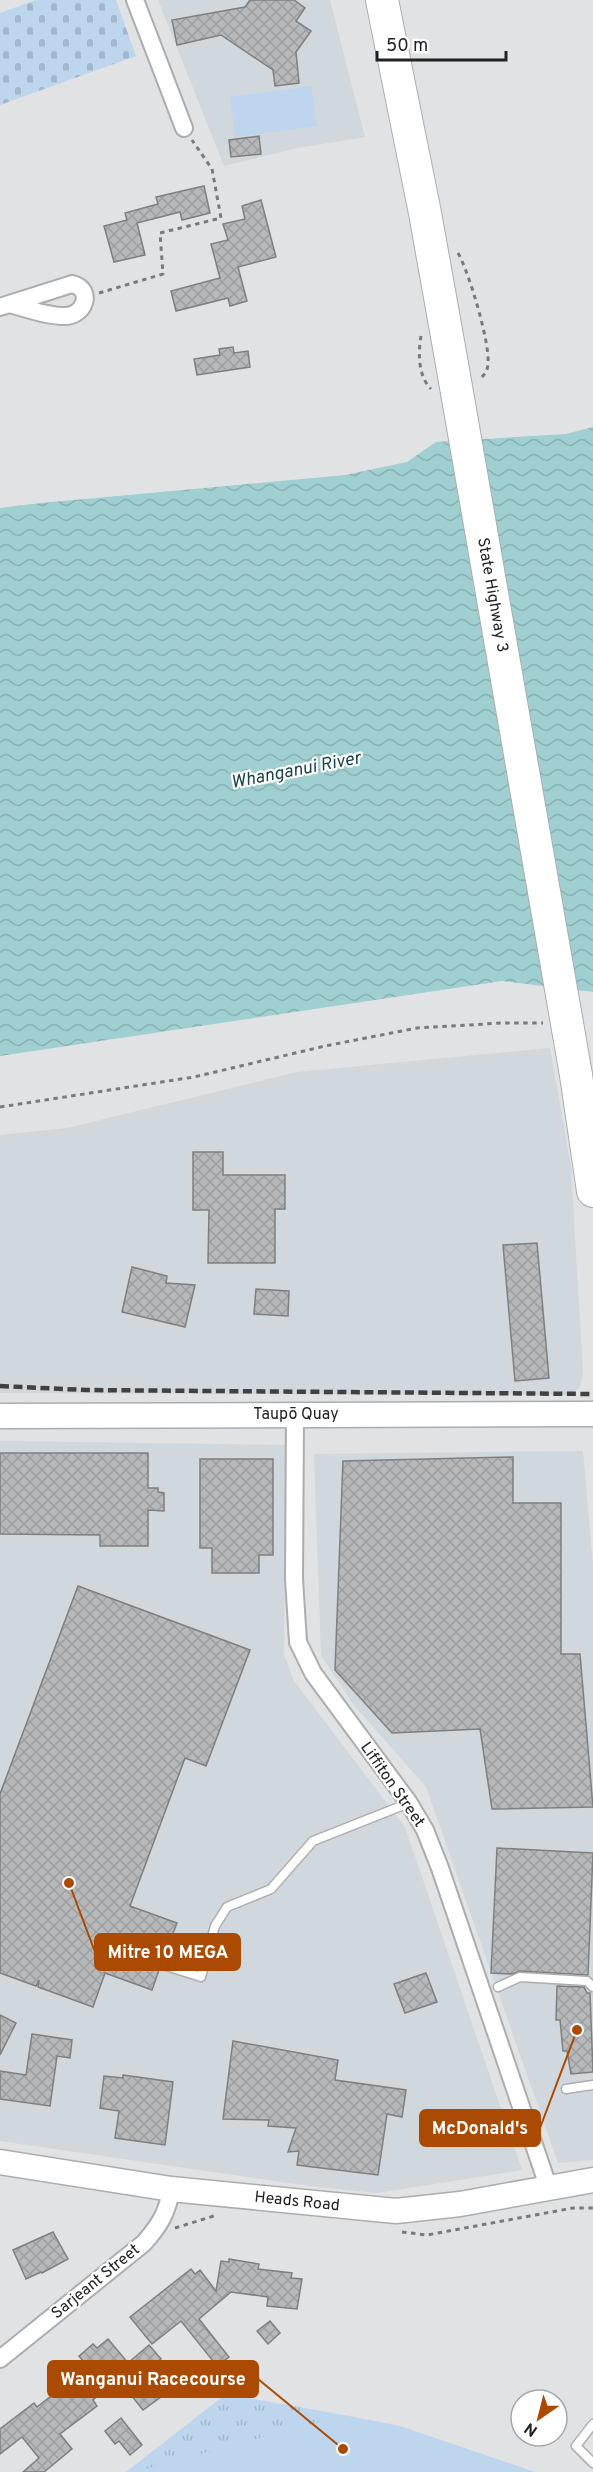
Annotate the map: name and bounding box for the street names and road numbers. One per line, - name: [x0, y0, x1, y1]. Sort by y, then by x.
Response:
- street label: State Highway 3: [472, 536, 512, 654]
- street label: Taupō Quay: [253, 1405, 339, 1425]
- street label: Liffiton Street: [355, 1739, 429, 1831]
- street label: Heads Road: [253, 2188, 341, 2216]
- street label: Sarjeant Street: [48, 2240, 144, 2324]

